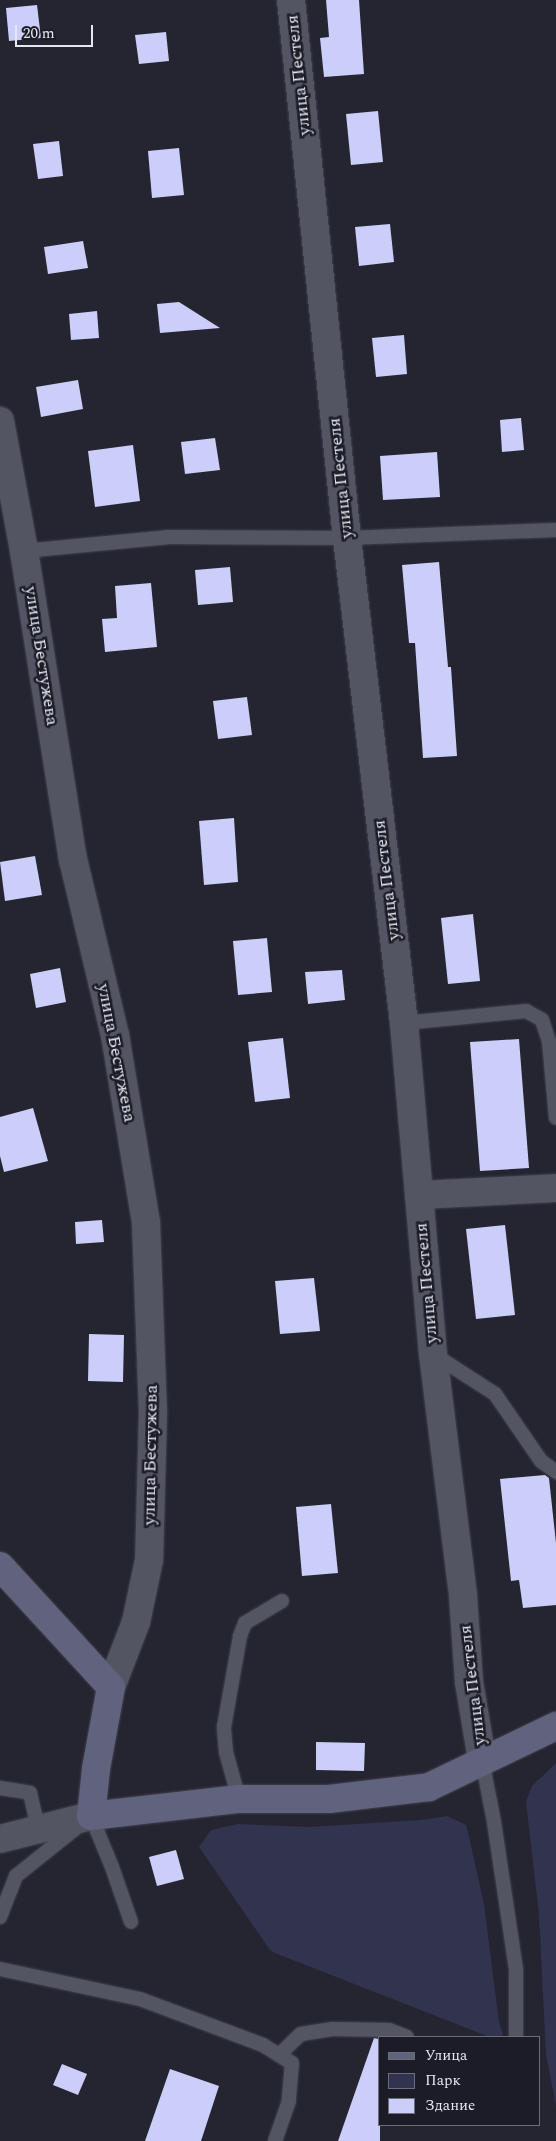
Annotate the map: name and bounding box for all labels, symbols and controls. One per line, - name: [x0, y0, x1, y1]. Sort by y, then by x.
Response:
- street label: улица Пестеля: [282, 14, 316, 136]
- scale bar: [18, 15, 95, 47]
- text: 20 m: [23, 22, 55, 45]
- street label: улица Пестеля: [324, 417, 358, 539]
- street label: улица Бестужева: [19, 585, 63, 727]
- street label: улица Пестеля: [369, 819, 405, 941]
- street label: улица Бестужева: [92, 982, 140, 1124]
- street label: улица Пестеля: [411, 1222, 443, 1344]
- street label: улица Бестужева: [139, 1385, 163, 1525]
- street label: улица Пестеля: [455, 1624, 491, 1746]
- legend: [378, 2036, 541, 2126]
- text: Улица: [425, 2044, 467, 2067]
- text: Парк: [425, 2069, 461, 2092]
- text: Здание: [425, 2094, 475, 2117]

